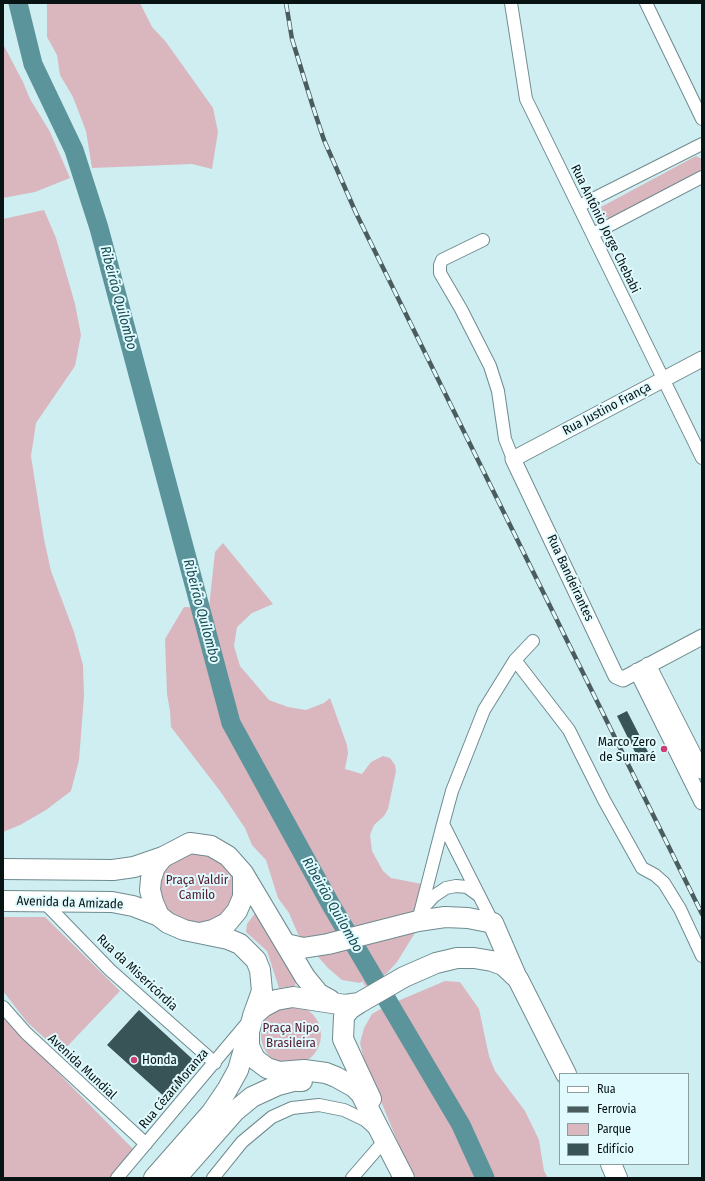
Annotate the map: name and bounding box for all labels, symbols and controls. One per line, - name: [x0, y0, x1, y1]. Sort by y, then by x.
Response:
- street label: Rua Antônio Jorge Chebabi: [567, 162, 643, 296]
- water label: Ribeirão Quilombo: [96, 244, 140, 352]
- street label: Rua Justino França: [560, 379, 654, 439]
- street label: Rua Bandeirantes: [543, 532, 597, 624]
- water label: Ribeirão Quilombo: [179, 557, 223, 665]
- place label: Marco Zero de Sumaré: [598, 734, 656, 765]
- marker: Marco Zero de Sumaré: [659, 744, 669, 754]
- water label: Ribeirão Quilombo: [298, 855, 366, 955]
- park label: Praça Valdir Camilo: [166, 872, 228, 903]
- street label: Avenida da Amizade: [16, 893, 124, 913]
- street label: Rua da Misericórdia: [93, 932, 181, 1014]
- park label: Praça Nipo Brasileira: [263, 1020, 319, 1051]
- street label: Avenida Mundial: [44, 1031, 120, 1103]
- street label: Rua Cézar Moranza: [136, 1046, 212, 1132]
- place label: Honda: [142, 1052, 177, 1068]
- marker: Honda: [129, 1055, 139, 1065]
- legend: [559, 1073, 689, 1165]
- text: Rua: [597, 1082, 616, 1096]
- text: Ferrovia: [597, 1102, 636, 1116]
- text: Parque: [597, 1122, 631, 1136]
- text: Edifício: [597, 1142, 634, 1156]

